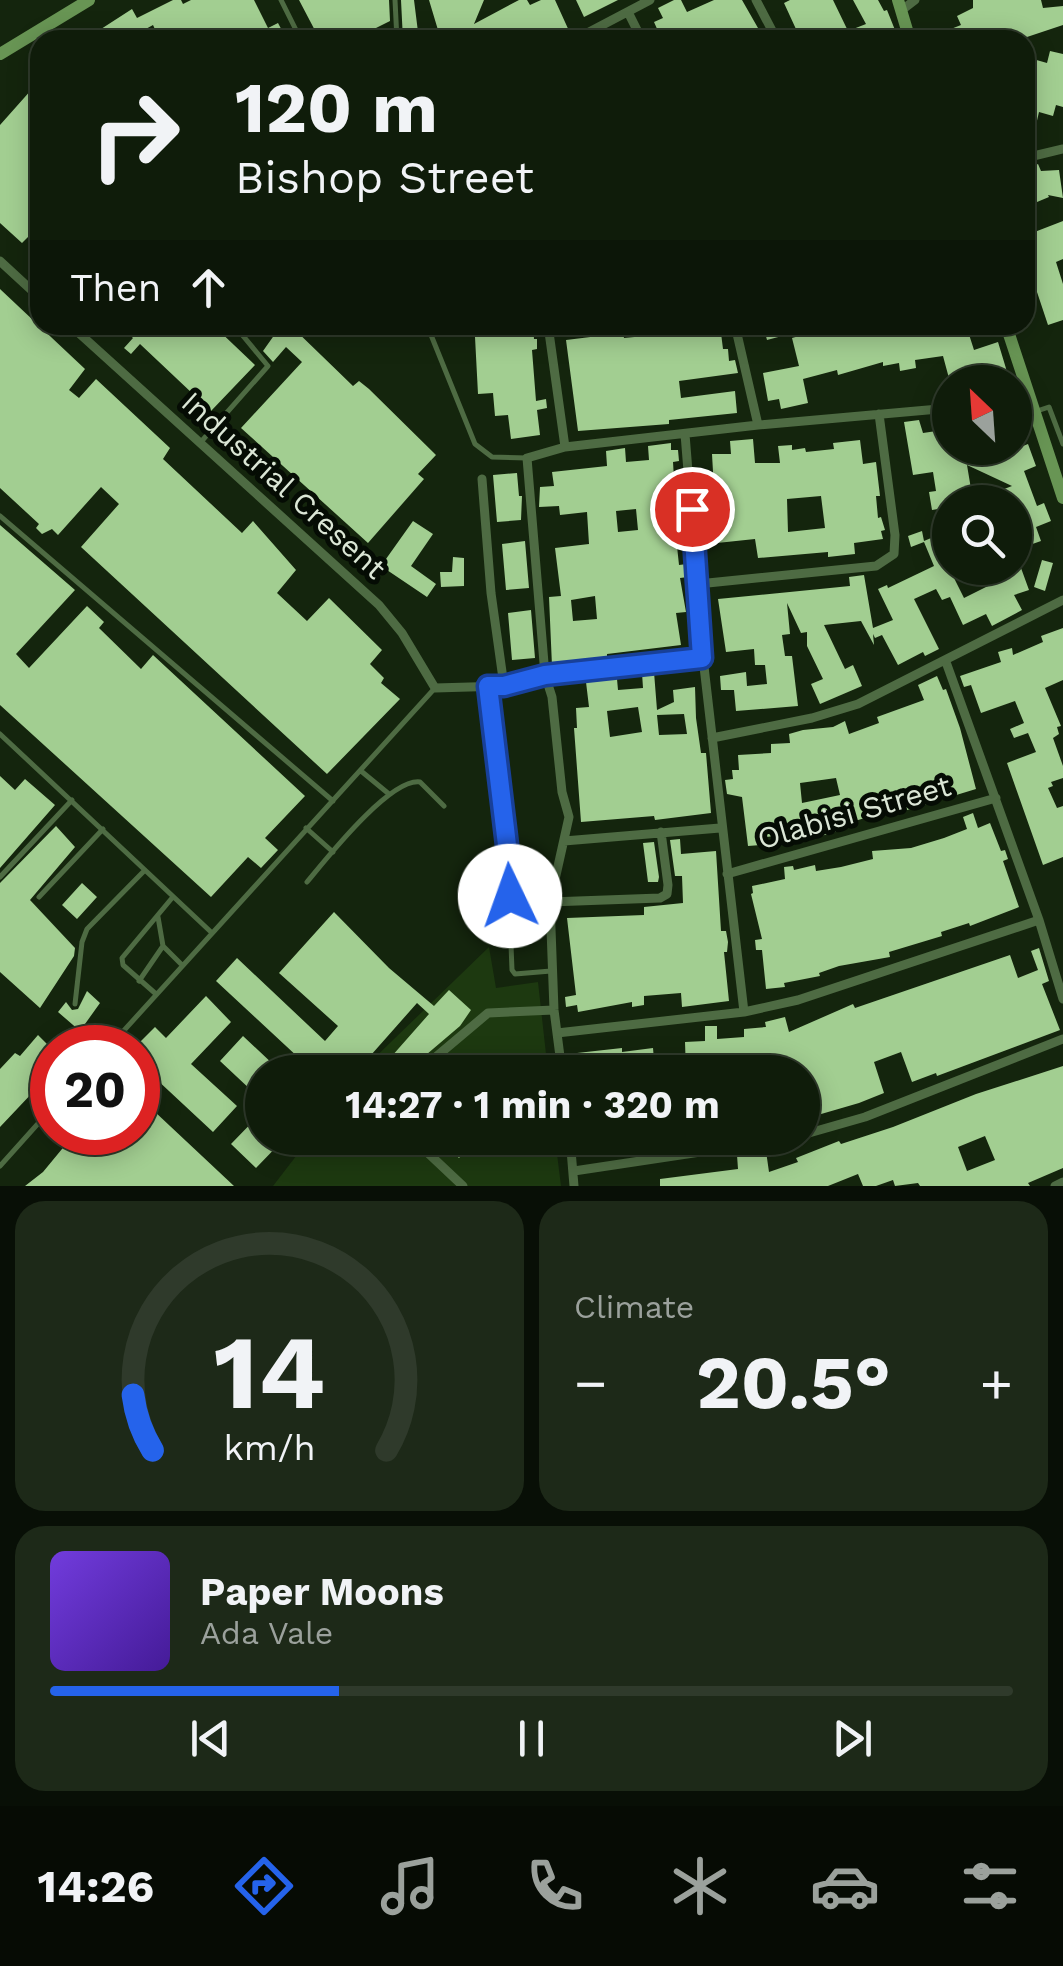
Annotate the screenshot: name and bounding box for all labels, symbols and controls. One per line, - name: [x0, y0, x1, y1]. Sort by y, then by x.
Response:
- text: 120 m: [235, 67, 438, 149]
- icon: right: [70, 70, 200, 200]
- text: Bishop Street: [235, 151, 534, 204]
- icon: ahead: [181, 260, 236, 315]
- text: Then: [70, 266, 161, 310]
- north arrow: [932, 365, 1032, 465]
- map controls: [932, 365, 1032, 585]
- street label: Industrial Cresent: [175, 384, 393, 586]
- pin: [650, 467, 735, 552]
- icon: arrive: [665, 482, 720, 537]
- button: search: [932, 485, 1032, 585]
- street label: Olabisi Street: [753, 768, 955, 856]
- position arrow: [458, 844, 562, 948]
- speed limit sign: 20: [30, 1025, 160, 1155]
- text: 14:27 · 1 min · 320 m: [345, 1083, 720, 1127]
- text: Climate: [574, 1288, 694, 1326]
- text: 14: [213, 1311, 326, 1433]
- text: 20.5°: [696, 1338, 891, 1426]
- text: −: [574, 1351, 607, 1415]
- text: +: [980, 1351, 1013, 1415]
- text: km/h: [223, 1427, 316, 1469]
- text: Paper Moons: [200, 1570, 444, 1614]
- text: Ada Vale: [200, 1614, 333, 1652]
- icon: previous: [183, 1711, 238, 1766]
- icon: pause: [504, 1711, 559, 1766]
- icon: next: [825, 1711, 880, 1766]
- icon: directions: [229, 1851, 299, 1921]
- icon: music: [375, 1851, 445, 1921]
- icon: phone: [520, 1851, 590, 1921]
- icon: climate: [665, 1851, 735, 1921]
- icon: car: [810, 1851, 880, 1921]
- icon: filters: [955, 1851, 1025, 1921]
- text: 14:26: [38, 1860, 154, 1913]

